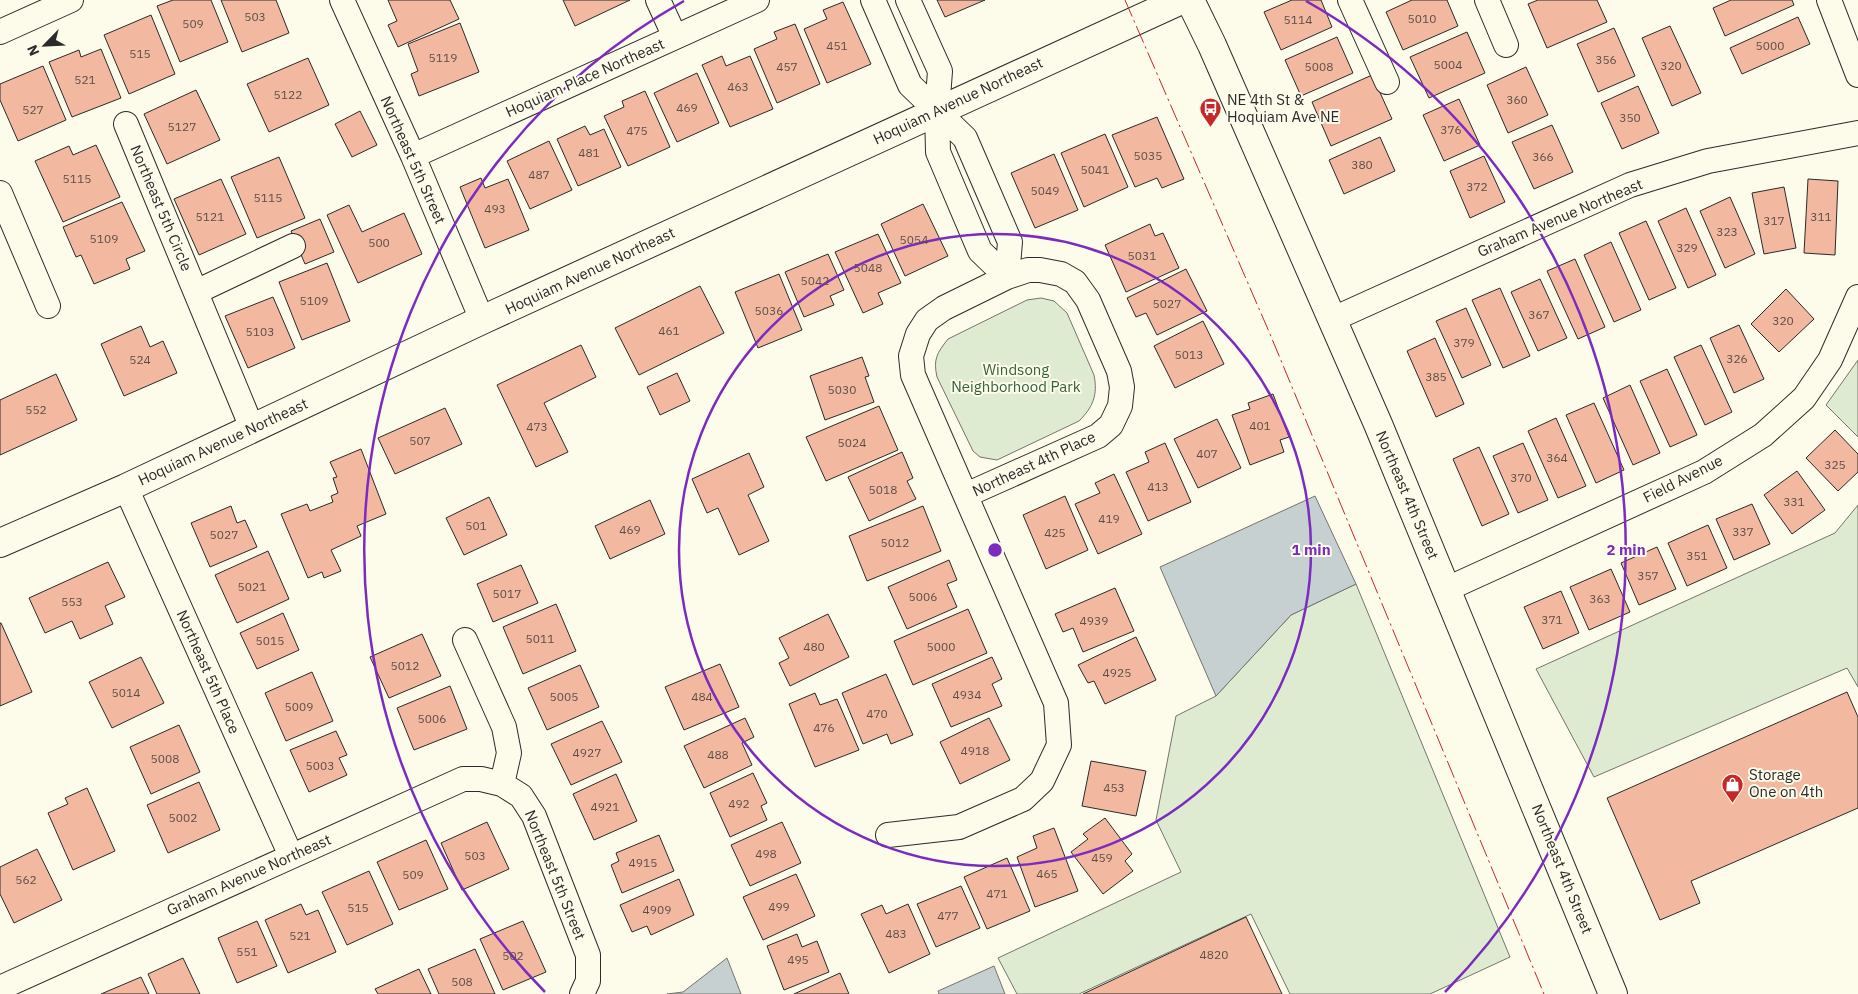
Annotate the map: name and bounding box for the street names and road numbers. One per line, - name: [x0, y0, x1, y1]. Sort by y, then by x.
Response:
- street label: Hoquiam Place Northeast: [502, 34, 667, 121]
- street label: Hoquiam Avenue Northeast: [870, 53, 1046, 148]
- street label: Northeast 5th Street: [377, 93, 450, 227]
- street label: Northeast 5th Circle: [126, 142, 197, 274]
- street label: Graham Avenue Northeast: [1474, 174, 1645, 261]
- street label: Hoquiam Avenue Northeast: [502, 223, 678, 318]
- street label: Hoquiam Avenue Northeast: [135, 394, 311, 489]
- street label: Northeast 4th Place: [969, 427, 1098, 500]
- street label: Northeast 4th Street: [1372, 428, 1443, 562]
- street label: Field Avenue: [1640, 450, 1726, 507]
- street label: Northeast 5th Place: [173, 607, 244, 737]
- street label: Northeast 4th Street: [1528, 801, 1597, 936]
- street label: Northeast 5th Street: [521, 807, 590, 942]
- street label: Graham Avenue Northeast: [164, 830, 334, 919]

